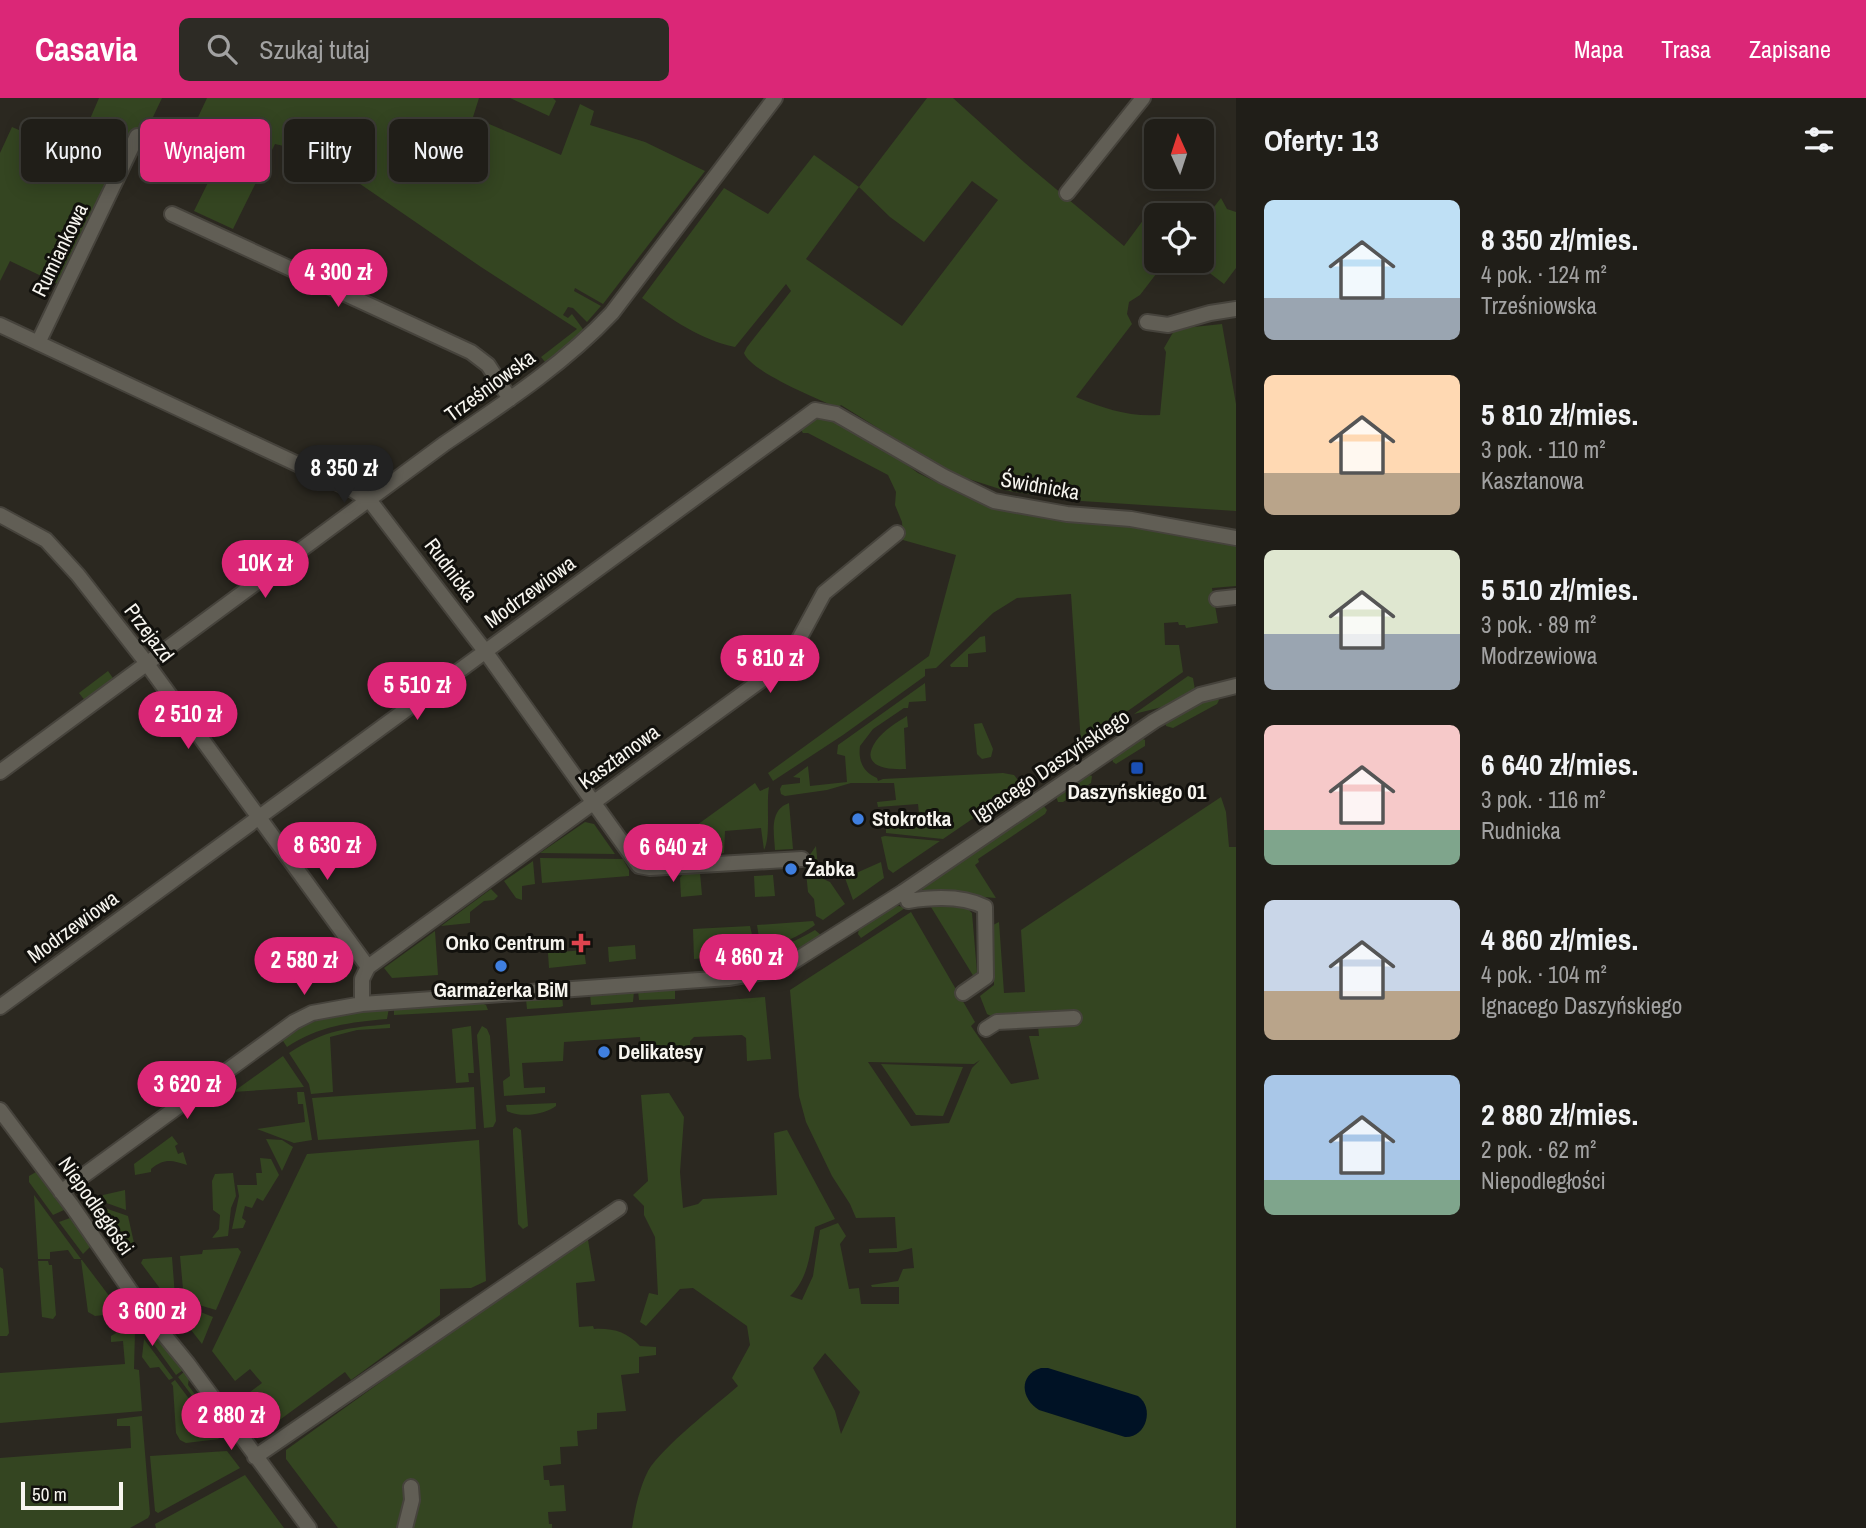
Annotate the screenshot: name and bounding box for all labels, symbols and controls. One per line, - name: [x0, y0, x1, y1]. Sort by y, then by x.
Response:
- search box: [179, 18, 669, 81]
- text: Casavia: [35, 27, 137, 71]
- icon: search: [203, 30, 241, 68]
- text: Szukaj tutaj: [259, 32, 370, 67]
- text: Mapa: [1574, 33, 1623, 65]
- text: Trasa: [1661, 33, 1711, 65]
- text: Zapisane: [1749, 33, 1831, 65]
- chip: Kupno: [21, 119, 126, 182]
- chip: Wynajem: [140, 119, 270, 182]
- chip: Filtry: [284, 119, 375, 182]
- chip: Nowe: [389, 119, 488, 182]
- north arrow: [1144, 119, 1214, 189]
- map controls: [1144, 119, 1214, 273]
- text: Oferty: 13: [1264, 120, 1379, 160]
- icon: filters: [1800, 121, 1838, 159]
- street label: Rumiankowa: [24, 198, 95, 301]
- button: locate: [1144, 203, 1214, 273]
- text: 8 350 zł/mies.: [1481, 219, 1638, 259]
- icon: home: [1320, 228, 1404, 312]
- pin: 4 300 zł: [266, 250, 410, 309]
- text: 4 300 zł: [304, 256, 372, 287]
- text: 4 pok. · 124 m²: [1481, 259, 1607, 290]
- text: Trześniowska: [1481, 290, 1597, 321]
- street label: Trześniowska: [438, 343, 541, 428]
- text: 5 810 zł/mies.: [1481, 394, 1638, 434]
- icon: home: [1320, 403, 1404, 487]
- text: 3 pok. · 110 m²: [1481, 434, 1605, 465]
- pin: 8 350 zł: [272, 446, 416, 505]
- text: 8 350 zł: [310, 452, 378, 483]
- street label: Świdnicka: [998, 464, 1082, 507]
- text: Kasztanowa: [1481, 465, 1584, 496]
- street label: Rudnicka: [418, 532, 485, 608]
- pin: 10K zł: [208, 540, 322, 600]
- text: 10K zł: [238, 547, 292, 578]
- street label: Modrzewiowa: [478, 548, 582, 635]
- text: 5 510 zł/mies.: [1481, 569, 1638, 609]
- icon: home: [1320, 578, 1404, 662]
- street label: Przejazd: [118, 597, 181, 668]
- text: 3 pok. · 89 m²: [1481, 609, 1596, 640]
- pin: 5 810 zł: [698, 636, 842, 695]
- text: Modrzewiowa: [1481, 640, 1597, 671]
- text: 5 810 zł: [736, 642, 804, 673]
- pin: 5 510 zł: [345, 662, 489, 722]
- text: 5 510 zł: [383, 669, 451, 700]
- pin: 2 510 zł: [116, 692, 260, 751]
- text: 2 510 zł: [154, 698, 222, 729]
- street label: Ignacego Daszyńskiego: [966, 702, 1135, 829]
- street label: Kasztanowa: [572, 717, 666, 796]
- text: 6 640 zł/mies.: [1481, 744, 1638, 784]
- icon: home: [1320, 753, 1404, 837]
- marker: Daszyńskiego 01: [1129, 760, 1145, 776]
- place label: Daszyńskiego 01: [1068, 777, 1207, 806]
- text: 3 pok. · 116 m²: [1481, 784, 1605, 815]
- place label: Stokrotka: [872, 804, 952, 833]
- marker: Stokrotka: [850, 811, 866, 827]
- text: Rudnicka: [1481, 815, 1561, 846]
- pin: 8 630 zł: [255, 822, 399, 882]
- pin: 6 640 zł: [601, 824, 745, 884]
- text: 8 630 zł: [293, 829, 361, 860]
- text: 6 640 zł: [639, 831, 707, 862]
- place label: Żabka: [805, 854, 855, 883]
- marker: Żabka: [783, 861, 799, 877]
- street label: Modrzewiowa: [21, 883, 125, 970]
- text: 4 860 zł/mies.: [1481, 919, 1638, 959]
- place label: Onko Centrum: [445, 928, 565, 957]
- icon: home: [1320, 928, 1404, 1012]
- marker: Onko Centrum: [571, 933, 591, 953]
- pin: 4 860 zł: [677, 934, 821, 994]
- pin: 2 580 zł: [232, 937, 376, 997]
- text: 4 860 zł: [715, 941, 783, 972]
- text: 2 580 zł: [270, 944, 338, 975]
- marker: Garmażerka BiM: [493, 958, 509, 974]
- text: 4 pok. · 104 m²: [1481, 959, 1607, 990]
- place label: Garmażerka BiM: [434, 975, 568, 1004]
- text: Ignacego Daszyńskiego: [1481, 990, 1682, 1021]
- place label: Delikatesy: [618, 1037, 704, 1066]
- marker: Delikatesy: [596, 1044, 612, 1060]
- pin: 3 620 zł: [115, 1062, 259, 1121]
- text: 3 620 zł: [153, 1068, 221, 1099]
- text: 2 880 zł/mies.: [1481, 1094, 1638, 1134]
- icon: home: [1320, 1103, 1404, 1187]
- text: 2 pok. · 62 m²: [1481, 1134, 1596, 1165]
- street label: Niepodległości: [52, 1151, 141, 1261]
- text: Niepodległości: [1481, 1165, 1606, 1196]
- pin: 3 600 zł: [80, 1288, 224, 1348]
- text: 3 600 zł: [118, 1295, 186, 1326]
- pin: 2 880 zł: [159, 1392, 303, 1452]
- text: 2 880 zł: [197, 1399, 265, 1430]
- scale bar: [21, 1479, 122, 1511]
- text: 50 m: [32, 1481, 67, 1507]

